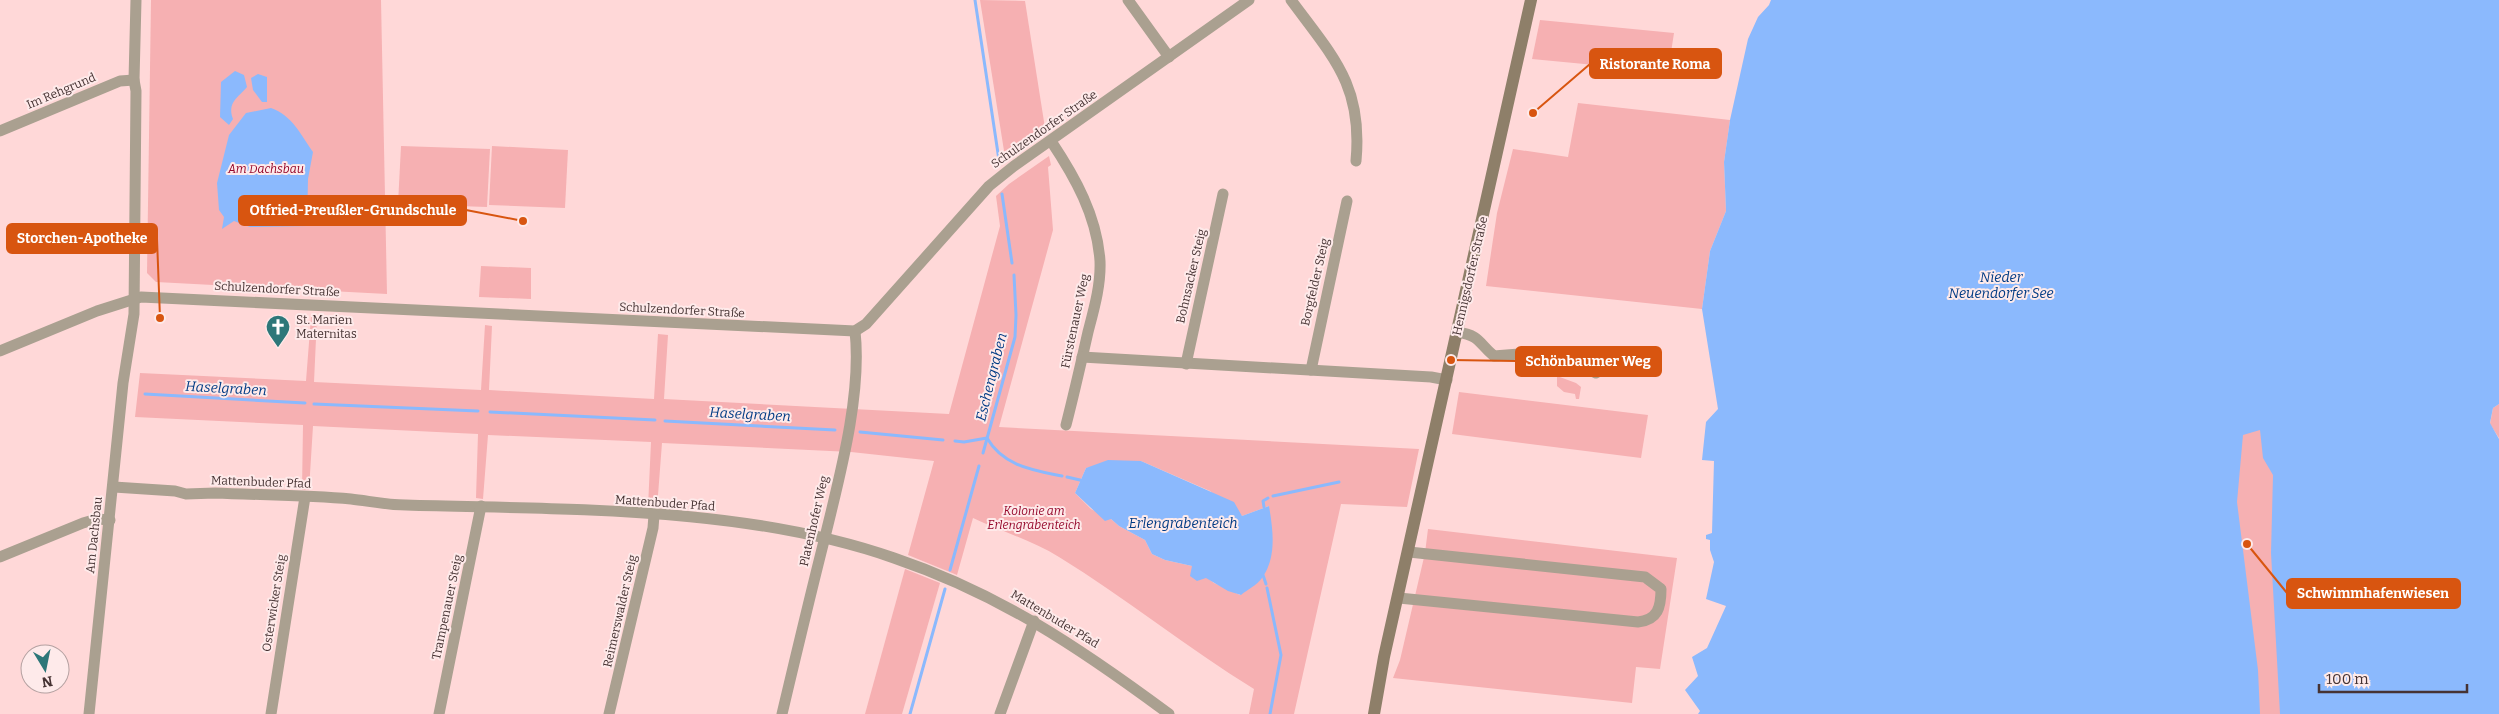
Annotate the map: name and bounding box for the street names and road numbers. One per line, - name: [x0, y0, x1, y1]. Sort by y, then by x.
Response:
- street label: Im Rehgrund: [24, 70, 98, 112]
- street label: Schulzendorfer Straße: [988, 87, 1100, 171]
- street label: Hennigsdorfer Straße: [1449, 215, 1491, 337]
- street label: Bohnsacker Steig: [1173, 227, 1209, 325]
- street label: Borgfelder Steig: [1298, 236, 1332, 327]
- street label: Fürstenauer Weg: [1058, 272, 1092, 370]
- street label: Schulzendorfer Straße: [214, 279, 340, 299]
- street label: Schulzendorfer Straße: [619, 300, 745, 320]
- street label: Mattenbuder Pfad: [211, 473, 311, 491]
- street label: Platenhofer Weg: [797, 474, 831, 568]
- street label: Mattenbuder Pfad: [614, 493, 716, 513]
- street label: Am Dachsbau: [83, 495, 105, 574]
- street label: Osterwicker Steig: [259, 553, 289, 653]
- street label: Trampenauer Steig: [429, 553, 465, 661]
- street label: Reimerswalder Steig: [600, 553, 640, 669]
- street label: Mattenbuder Pfad: [1008, 587, 1102, 651]

